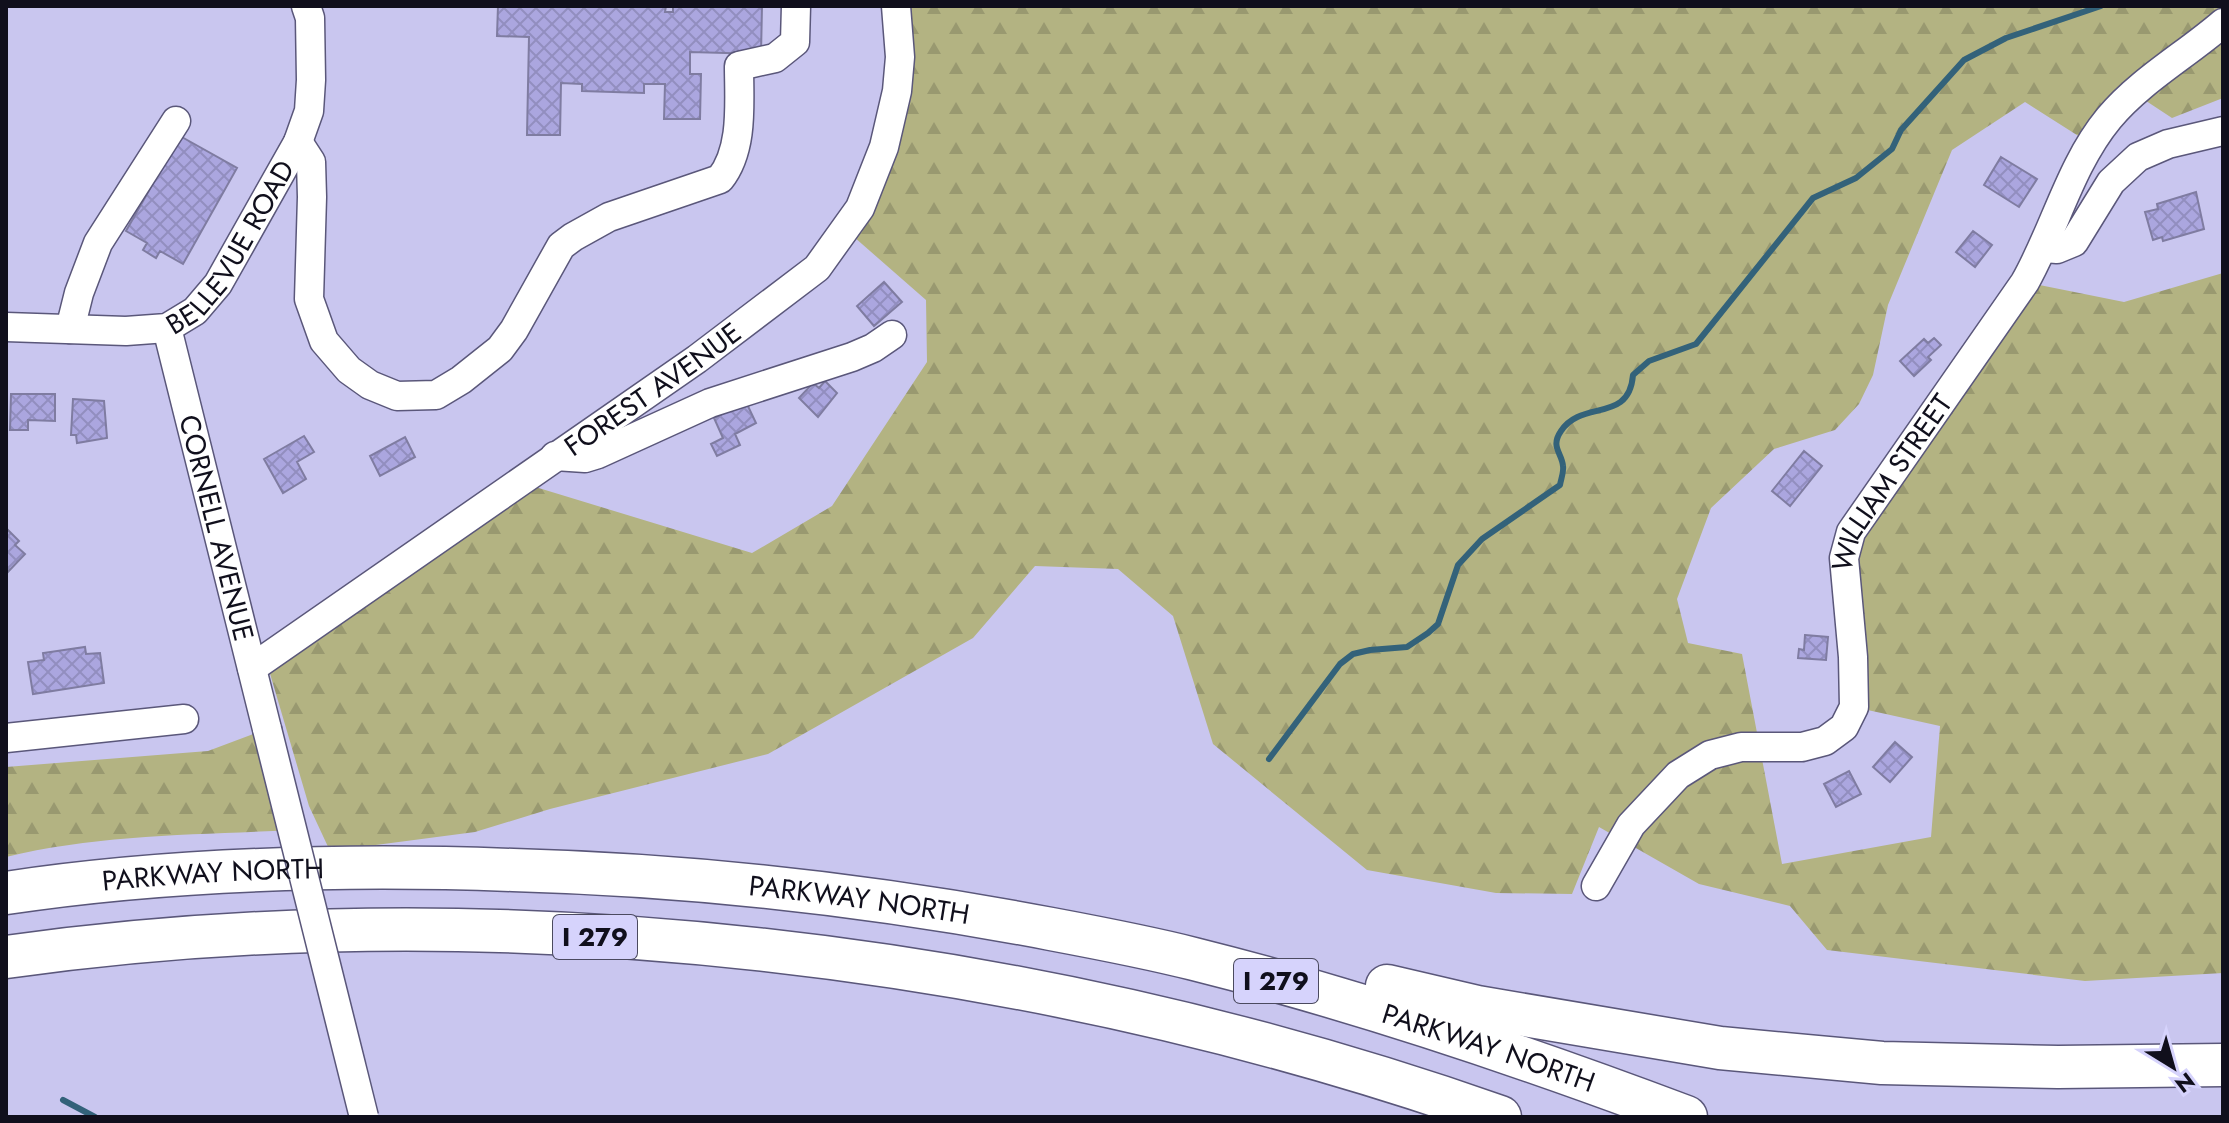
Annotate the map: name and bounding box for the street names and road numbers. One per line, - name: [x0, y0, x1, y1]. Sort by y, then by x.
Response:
- street label: BELLEVUE ROAD: [158, 153, 305, 345]
- street label: FOREST AVENUE: [556, 313, 750, 466]
- street label: WILLIAM STREET: [1821, 386, 1962, 576]
- street label: CORNELL AVENUE: [168, 411, 264, 645]
- street label: PARKWAY NORTH: [100, 848, 324, 902]
- street label: PARKWAY NORTH: [747, 865, 973, 935]
- road number: I 279: [553, 915, 637, 959]
- road number: I 279: [1234, 959, 1318, 1003]
- street label: PARKWAY NORTH: [1377, 993, 1601, 1103]

